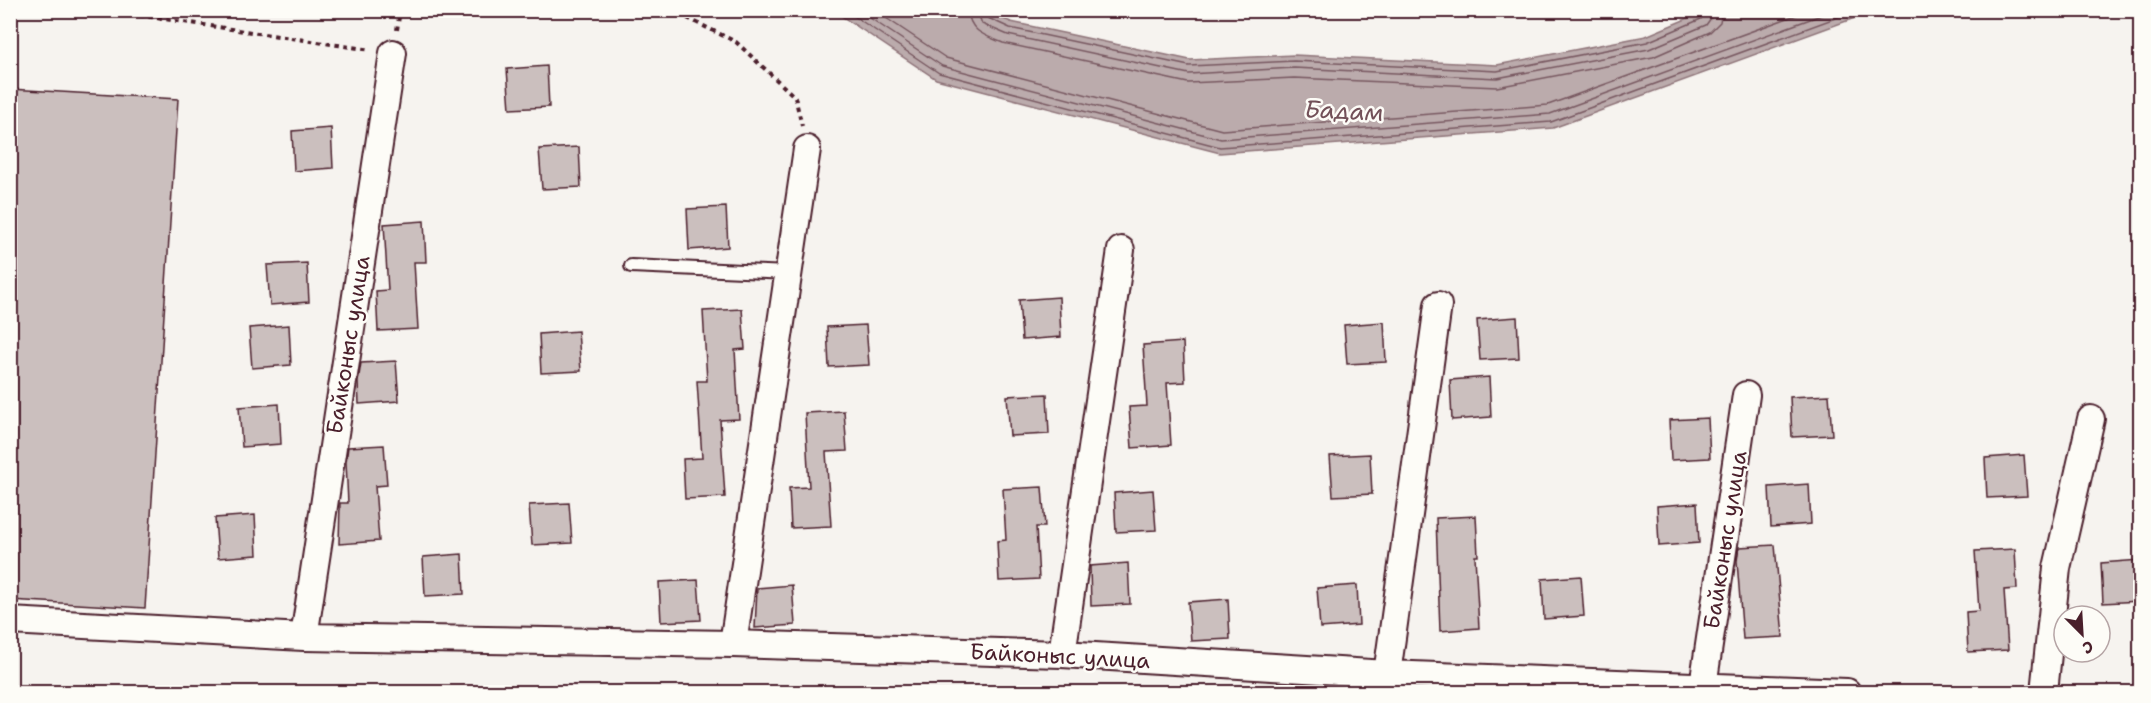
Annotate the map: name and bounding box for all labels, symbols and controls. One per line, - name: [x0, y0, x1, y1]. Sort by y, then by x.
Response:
- water label: Бадам: [1304, 93, 1384, 129]
- street label: Байконыс улица: [320, 253, 376, 436]
- street label: Байконыс улица: [1697, 448, 1753, 631]
- north arrow: [2052, 604, 2112, 664]
- text: С: [2079, 636, 2097, 659]
- street label: Байконыс улица: [969, 637, 1151, 675]

